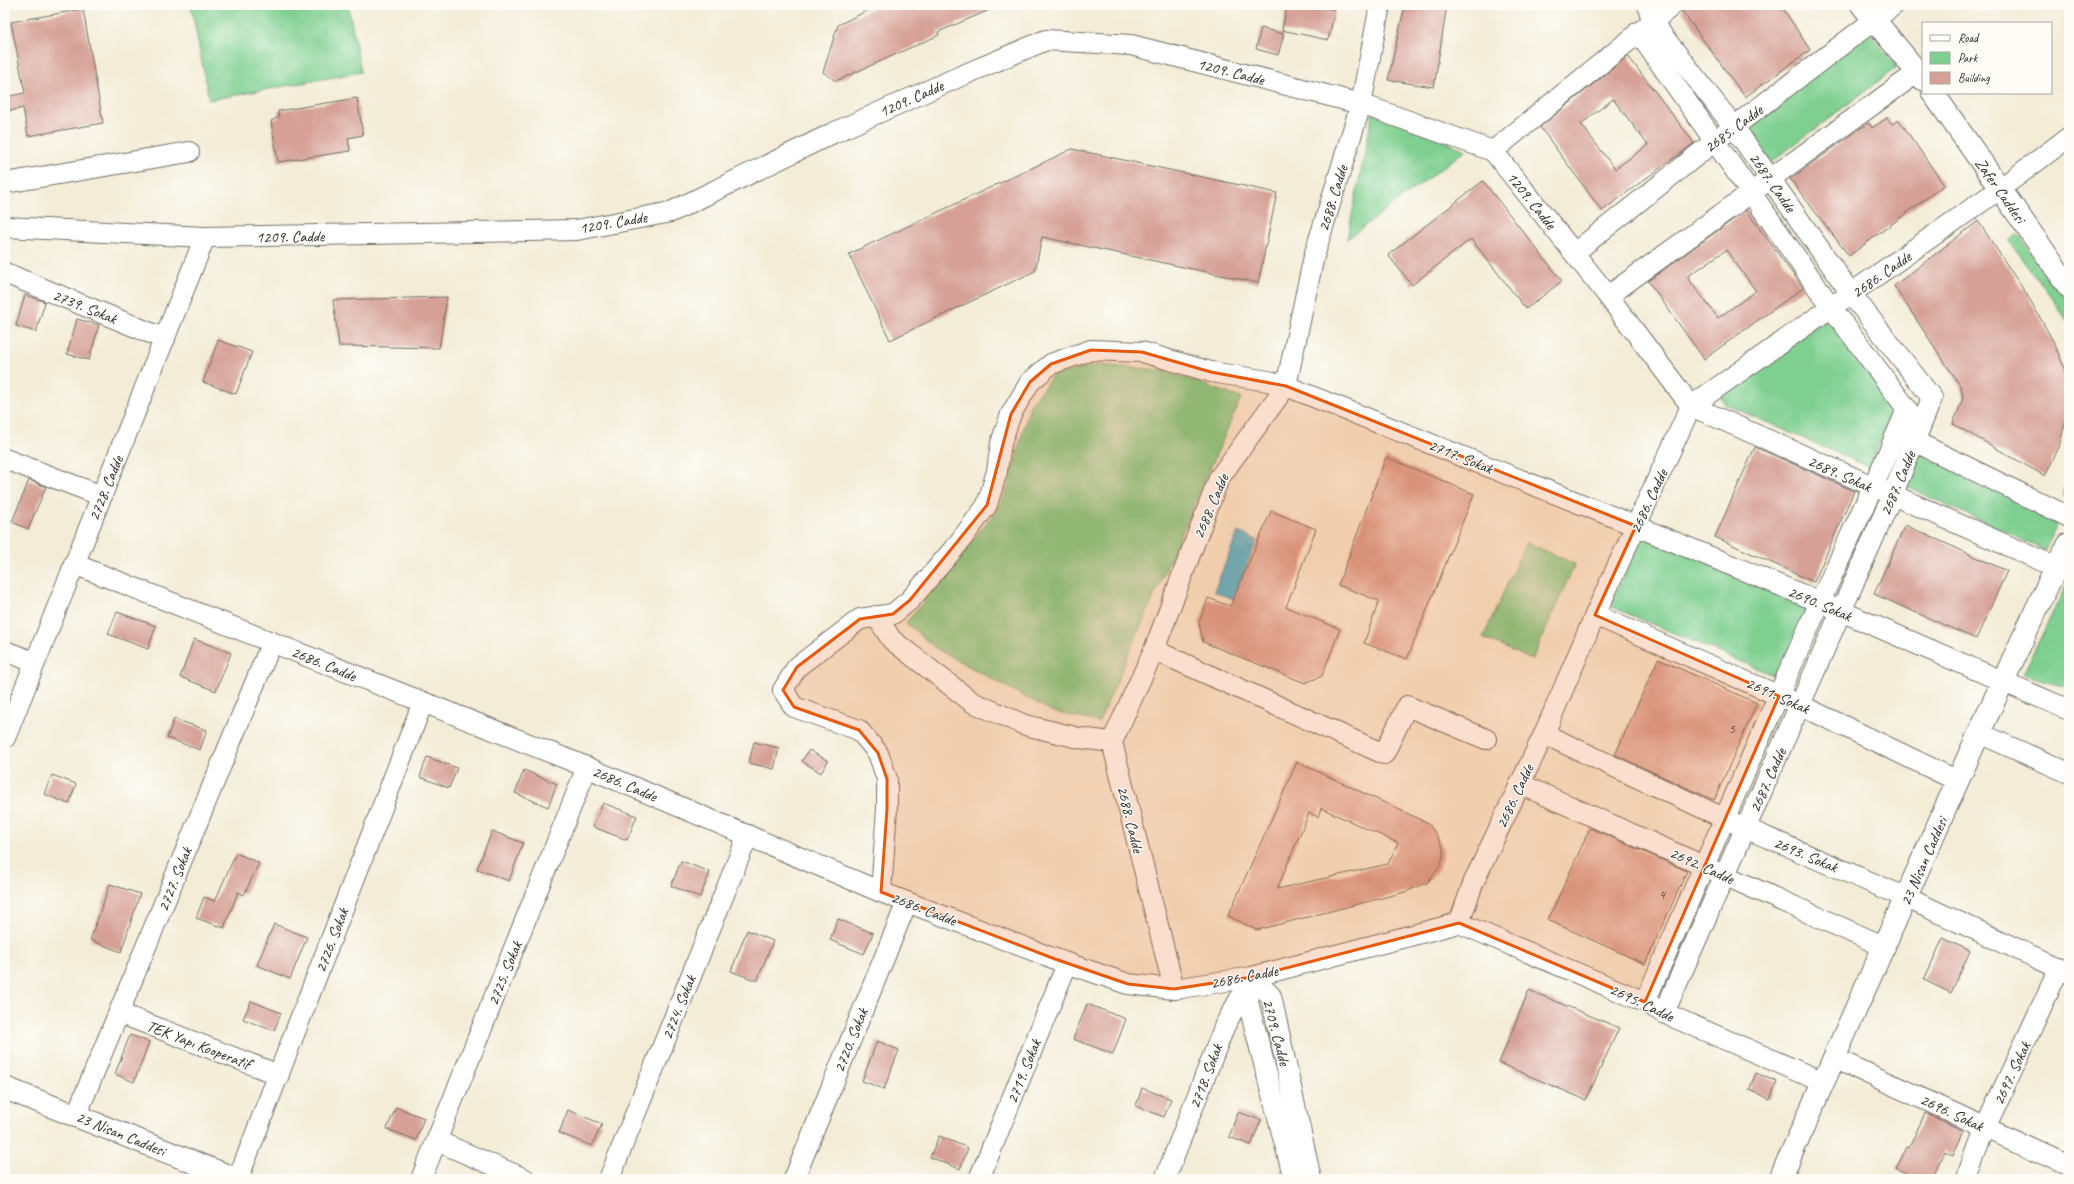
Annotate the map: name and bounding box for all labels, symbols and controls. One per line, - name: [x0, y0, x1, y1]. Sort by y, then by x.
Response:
- legend: [1922, 22, 2052, 94]
- text: Road: [1958, 30, 1980, 46]
- text: Park: [1958, 50, 1979, 66]
- street label: 1209. Cadde: [1195, 54, 1268, 90]
- text: Building: [1958, 70, 1990, 86]
- street label: 1209. Cadde: [876, 75, 948, 122]
- street label: 2685. Cadde: [1700, 99, 1768, 157]
- street label: 2687. Cadde: [1744, 149, 1801, 218]
- street label: Zafer Caddesi: [1970, 154, 2031, 229]
- street label: 2688. Cadde: [1313, 161, 1353, 234]
- street label: 1209. Cadde: [1502, 168, 1562, 235]
- street label: 1209. Cadde: [578, 207, 650, 239]
- street label: 1209. Cadde: [256, 226, 326, 248]
- street label: 2686. Cadde: [1848, 246, 1917, 303]
- street label: 2739. Sokak: [50, 285, 121, 329]
- street label: 2717. Sokak: [1426, 435, 1497, 479]
- street label: 2687. Cadde: [1875, 446, 1921, 519]
- street label: 2728. Cadde: [84, 451, 129, 524]
- street label: 2689. Sokak: [1805, 451, 1875, 497]
- street label: 2686. Cadde: [1625, 465, 1673, 537]
- street label: 2688. Cadde: [1188, 469, 1234, 542]
- street label: 2690. Sokak: [1785, 582, 1856, 627]
- street label: 2686. Cadde: [288, 642, 361, 687]
- street label: 2691. Sokak: [1743, 673, 1813, 719]
- house number: 5: [1729, 720, 1736, 737]
- street label: 2687. Cadde: [1745, 744, 1792, 816]
- street label: 2686. Cadde: [1491, 760, 1539, 832]
- street label: 2686. Cadde: [589, 761, 662, 807]
- street label: 2688. Cadde: [1112, 784, 1148, 856]
- street label: 23 Nisan Caddesi: [1896, 812, 1953, 909]
- street label: 2693. Sokak: [1771, 833, 1842, 878]
- street label: 2727. Sokak: [153, 843, 197, 914]
- street label: 2692. Cadde: [1666, 843, 1738, 890]
- house number: 4: [1659, 886, 1667, 903]
- street label: 2686. Cadde: [888, 887, 961, 931]
- street label: 2726. Sokak: [311, 904, 354, 975]
- street label: 2725. Sokak: [483, 937, 527, 1008]
- street label: 2686. Cadde: [1209, 960, 1281, 993]
- street label: 2724. Sokak: [657, 971, 701, 1042]
- street label: 2695. Cadde: [1606, 979, 1678, 1027]
- street label: 2709. Cadde: [1258, 997, 1295, 1069]
- street label: 2720. Sokak: [829, 1004, 873, 1075]
- street label: TEK Yapı Kooperatif: [144, 1016, 257, 1075]
- street label: 2719. Sokak: [1002, 1035, 1046, 1106]
- street label: 2697. Sokak: [1989, 1038, 2036, 1108]
- street label: 2718. Sokak: [1185, 1040, 1228, 1111]
- street label: 2696. Sokak: [1917, 1090, 1987, 1137]
- street label: 23 Nisan Caddesi: [73, 1107, 170, 1162]

